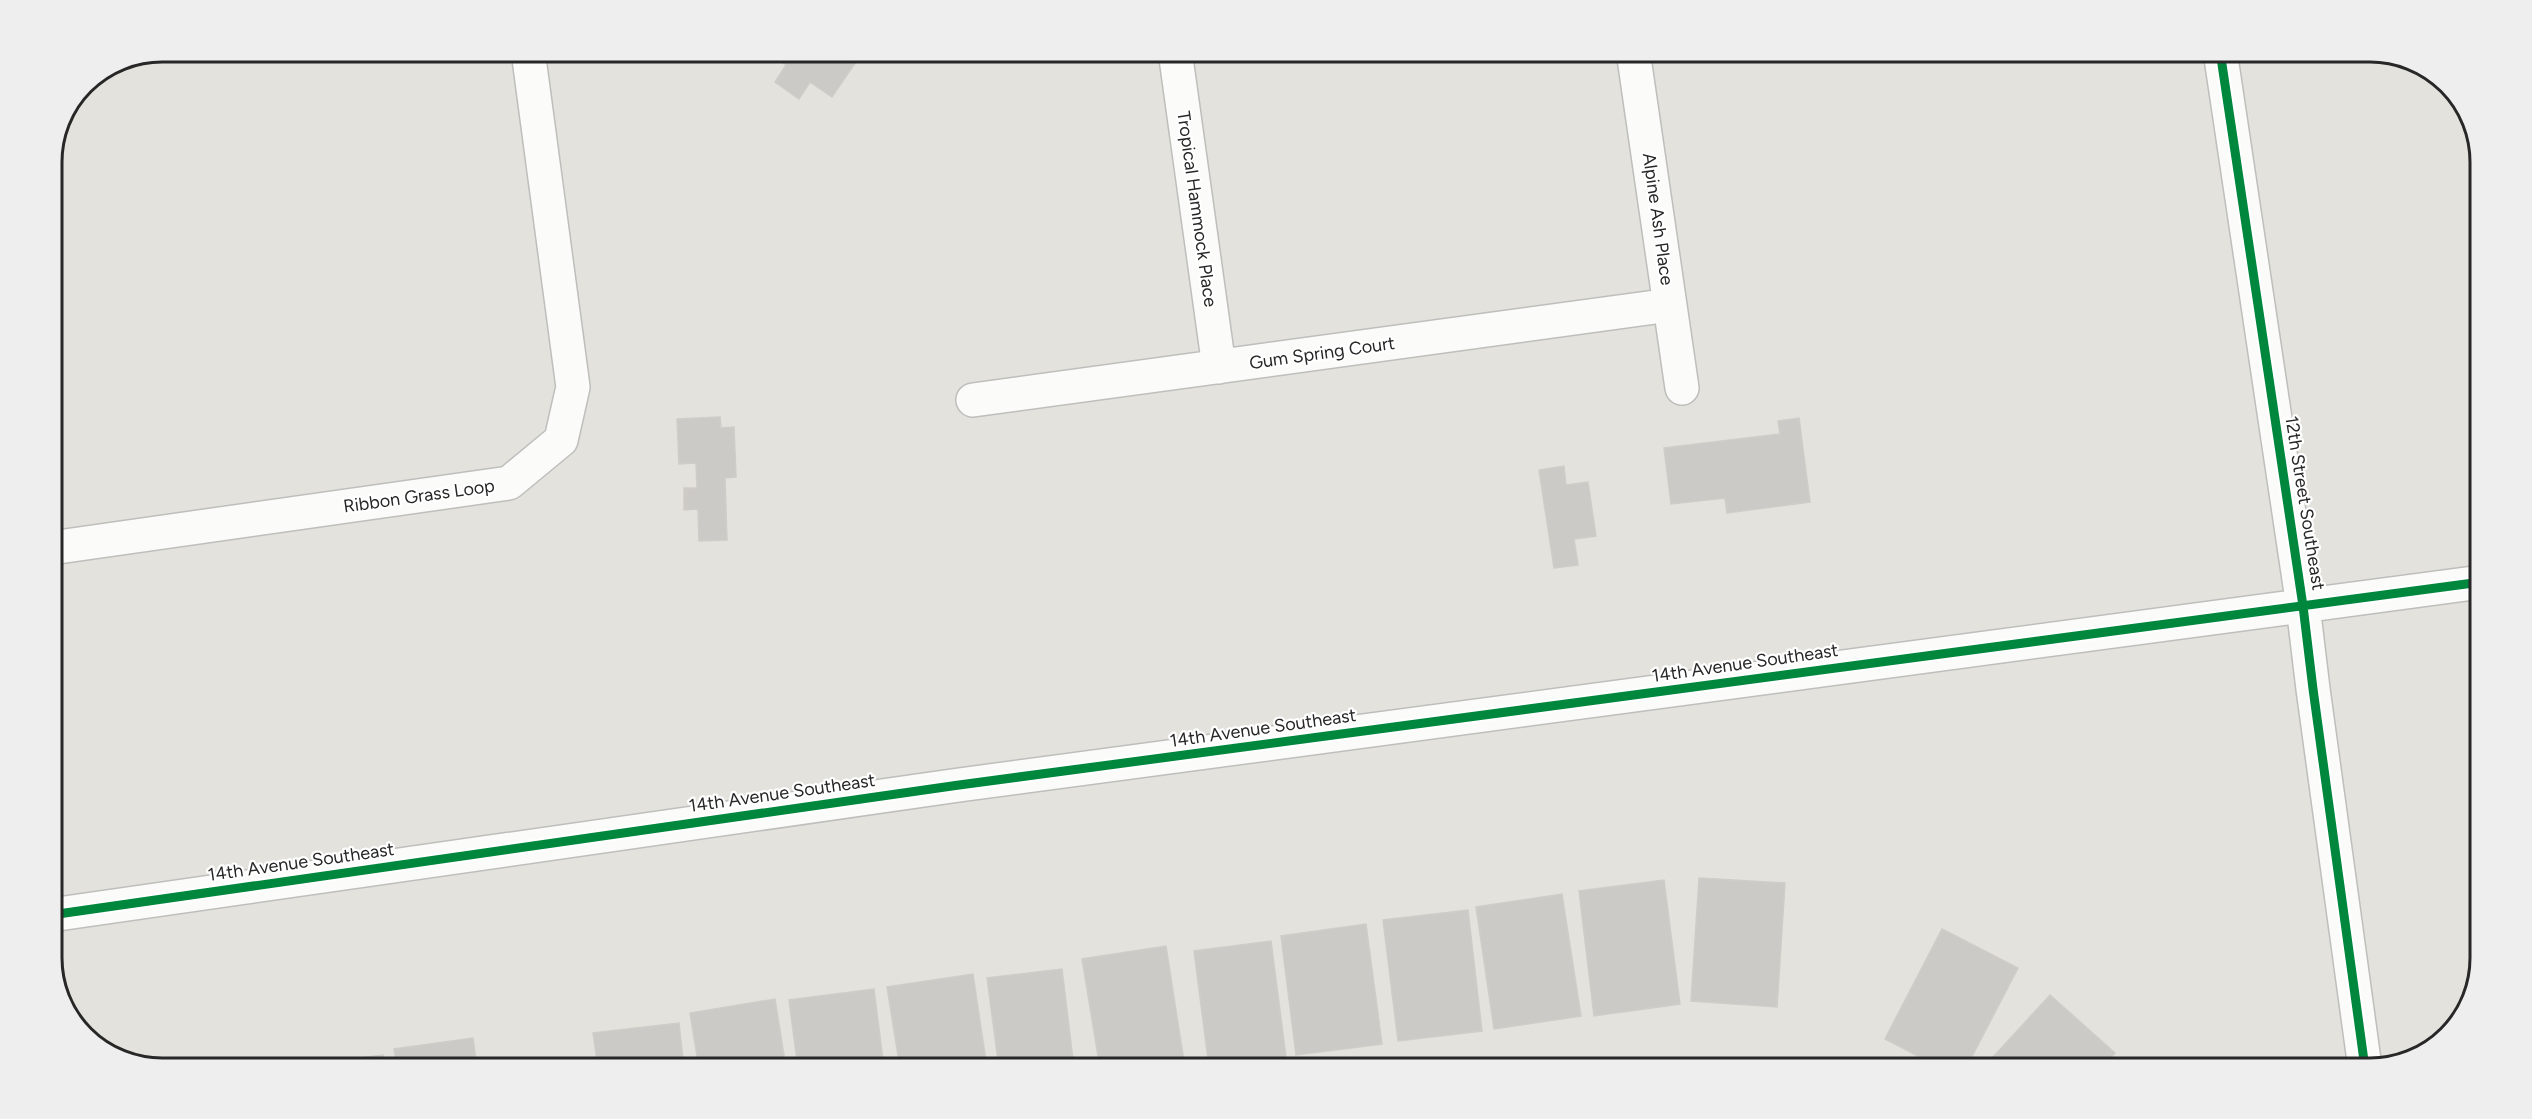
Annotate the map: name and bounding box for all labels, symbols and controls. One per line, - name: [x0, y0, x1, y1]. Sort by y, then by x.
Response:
- street label: Tropical Hammock Place: [1172, 110, 1222, 309]
- street label: Alpine Ash Place: [1638, 151, 1678, 287]
- street label: Gum Spring Court: [1248, 332, 1396, 374]
- street label: 12th Street Southeast: [2280, 414, 2330, 592]
- street label: Ribbon Grass Loop: [342, 474, 496, 518]
- street label: 14th Avenue Southeast: [1650, 639, 1840, 687]
- street label: 14th Avenue Southeast: [1168, 704, 1358, 752]
- street label: 14th Avenue Southeast: [687, 769, 877, 817]
- street label: 14th Avenue Southeast: [206, 838, 396, 886]

